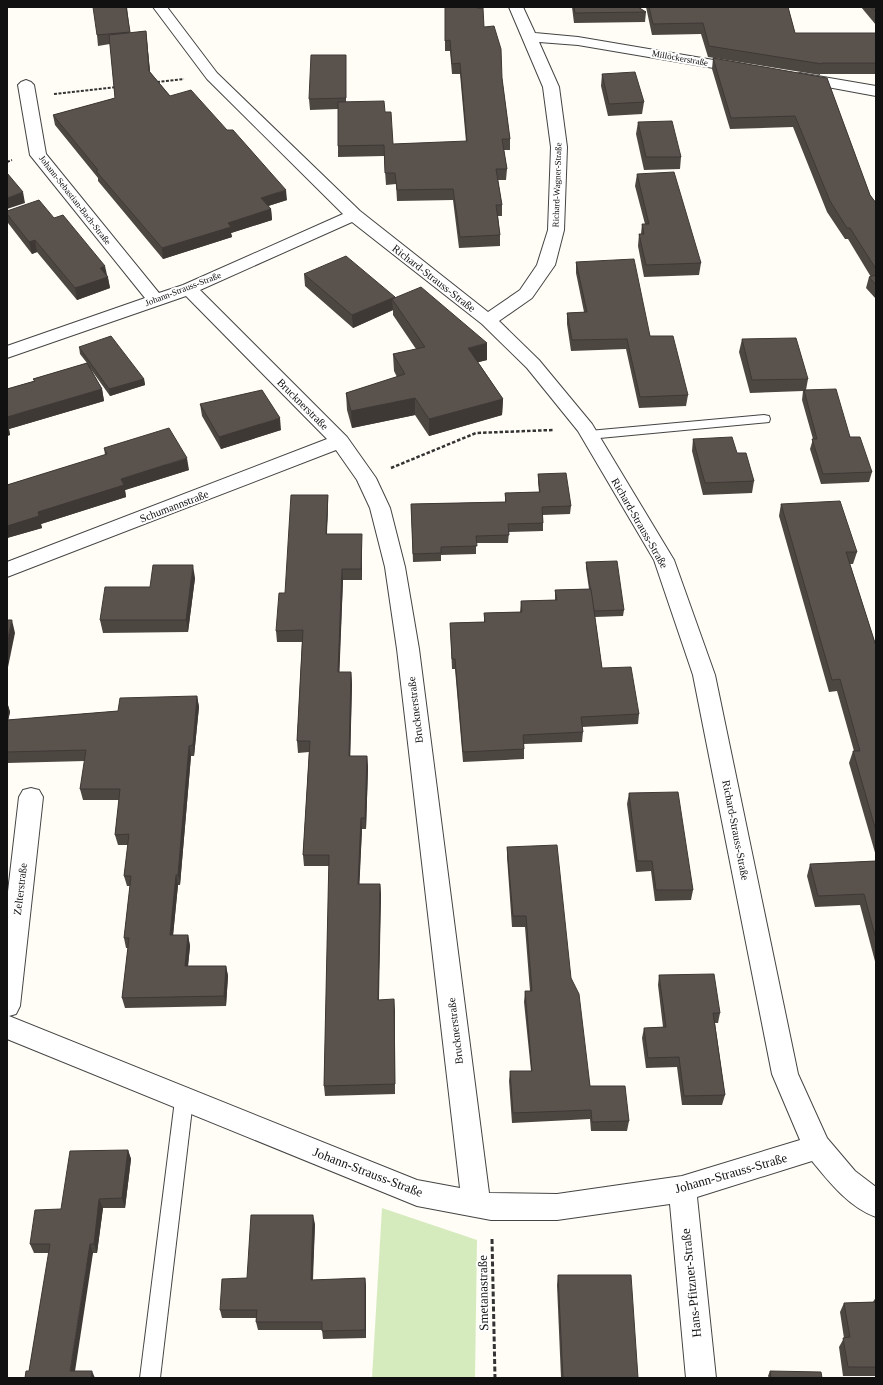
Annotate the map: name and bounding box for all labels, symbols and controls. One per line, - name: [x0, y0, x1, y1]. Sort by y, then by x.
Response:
- street label: Millöckerstraße: [651, 48, 709, 68]
- street label: Richard-Wagner-Straße: [551, 142, 563, 228]
- street label: Johann-Sebastian-Bach-Straße: [37, 153, 113, 247]
- street label: Richard-Strauss-Straße: [390, 242, 478, 314]
- street label: Johann-Strauss-Straße: [144, 270, 222, 308]
- street label: Brucknerstraße: [275, 376, 331, 432]
- street label: Richard-Strauss-Straße: [609, 476, 671, 570]
- street label: Schumannstraße: [138, 487, 210, 525]
- street label: Brucknerstraße: [405, 676, 425, 744]
- street label: Richard-Strauss-Straße: [720, 779, 752, 881]
- street label: Zelterstraße: [11, 862, 29, 916]
- street label: Brucknerstraße: [445, 997, 465, 1065]
- street label: Johann-Strauss-Straße: [311, 1144, 425, 1200]
- street label: Johann-Strauss-Straße: [673, 1150, 789, 1196]
- street label: Hans-Pfitzner-Straße: [678, 1228, 704, 1338]
- street label: Smetanastraße: [475, 1255, 491, 1331]

